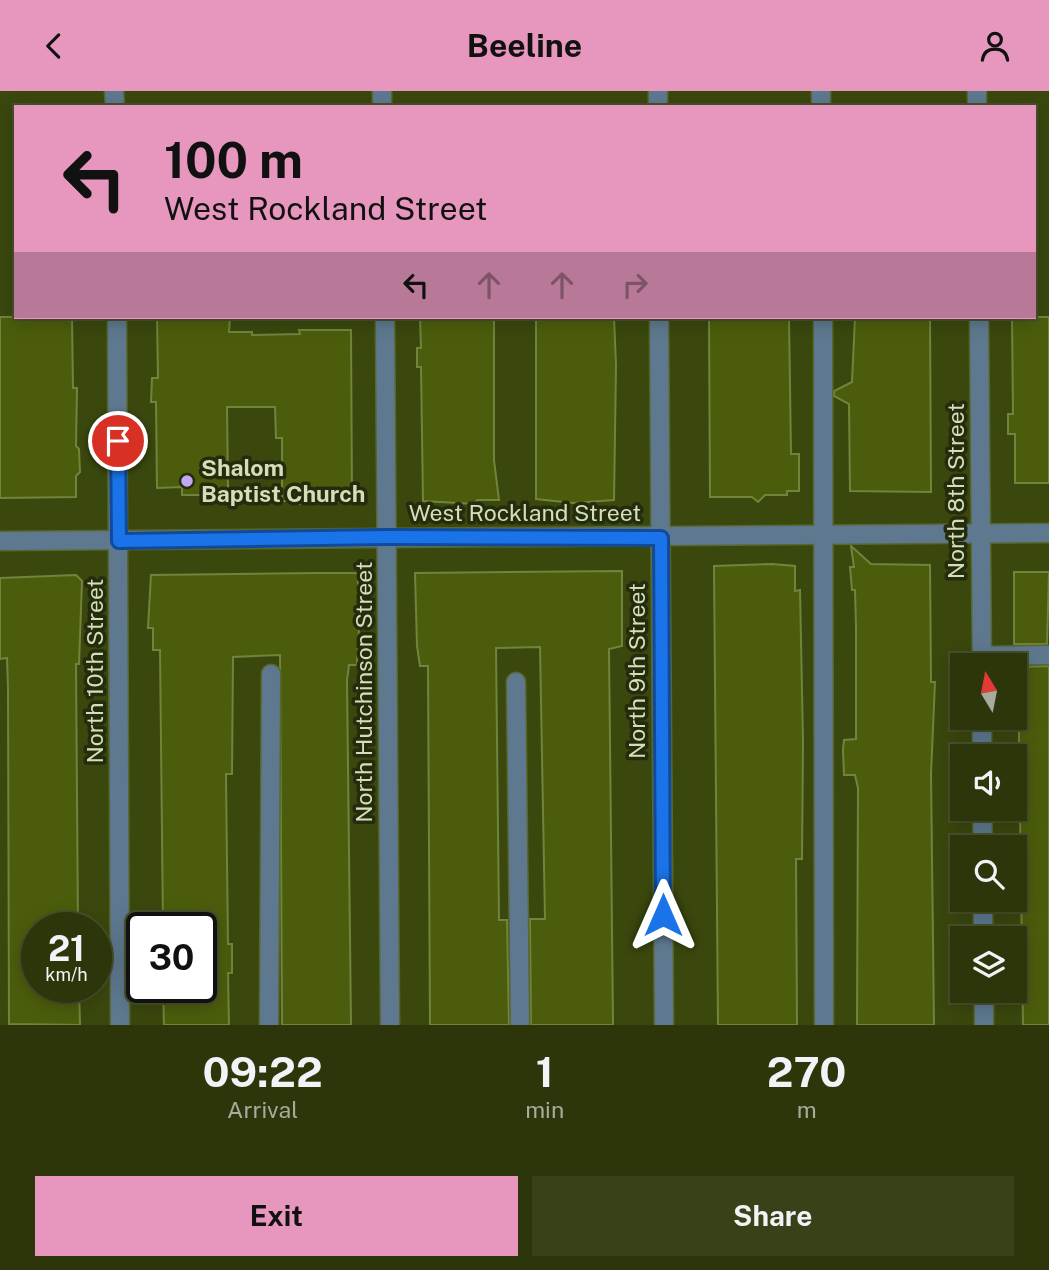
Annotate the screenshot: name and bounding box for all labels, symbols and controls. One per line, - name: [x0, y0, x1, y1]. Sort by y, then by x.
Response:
- icon: back: [35, 27, 73, 65]
- text: Beeline: [467, 27, 582, 64]
- icon: person: [976, 27, 1014, 65]
- text: 100 m: [164, 131, 303, 189]
- icon: left: [49, 133, 140, 224]
- text: West Rockland Street: [164, 190, 488, 227]
- icon: left: [397, 266, 435, 304]
- icon: ahead: [470, 266, 508, 304]
- icon: ahead: [543, 266, 581, 304]
- icon: right: [616, 266, 654, 304]
- street label: North 8th Street: [942, 403, 969, 579]
- pin: [88, 411, 148, 471]
- icon: arrive: [99, 422, 137, 460]
- place label: Shalom Baptist Church: [201, 454, 365, 507]
- marker: Shalom Baptist Church: [179, 473, 195, 489]
- street label: West Rockland Street: [409, 499, 641, 526]
- street label: North Hutchinson Street: [350, 561, 377, 823]
- street label: North 10th Street: [81, 578, 108, 764]
- street label: North 9th Street: [623, 583, 650, 759]
- north arrow: [950, 653, 1027, 730]
- map controls: [950, 653, 1027, 1003]
- button: sound: [950, 744, 1027, 821]
- button: search: [950, 835, 1027, 912]
- position arrow: [626, 878, 700, 952]
- speed limit sign: 30: [126, 912, 217, 1003]
- button: layers: [950, 926, 1027, 1003]
- text: 21: [48, 928, 85, 969]
- text: km/h: [45, 964, 88, 985]
- text: 09:22: [203, 1047, 323, 1096]
- text: 1: [536, 1047, 554, 1096]
- text: 270: [767, 1047, 846, 1096]
- text: Arrival: [227, 1096, 298, 1123]
- text: min: [525, 1096, 564, 1123]
- text: m: [797, 1096, 817, 1123]
- button: Exit: [35, 1176, 518, 1256]
- button: Share: [532, 1176, 1014, 1256]

